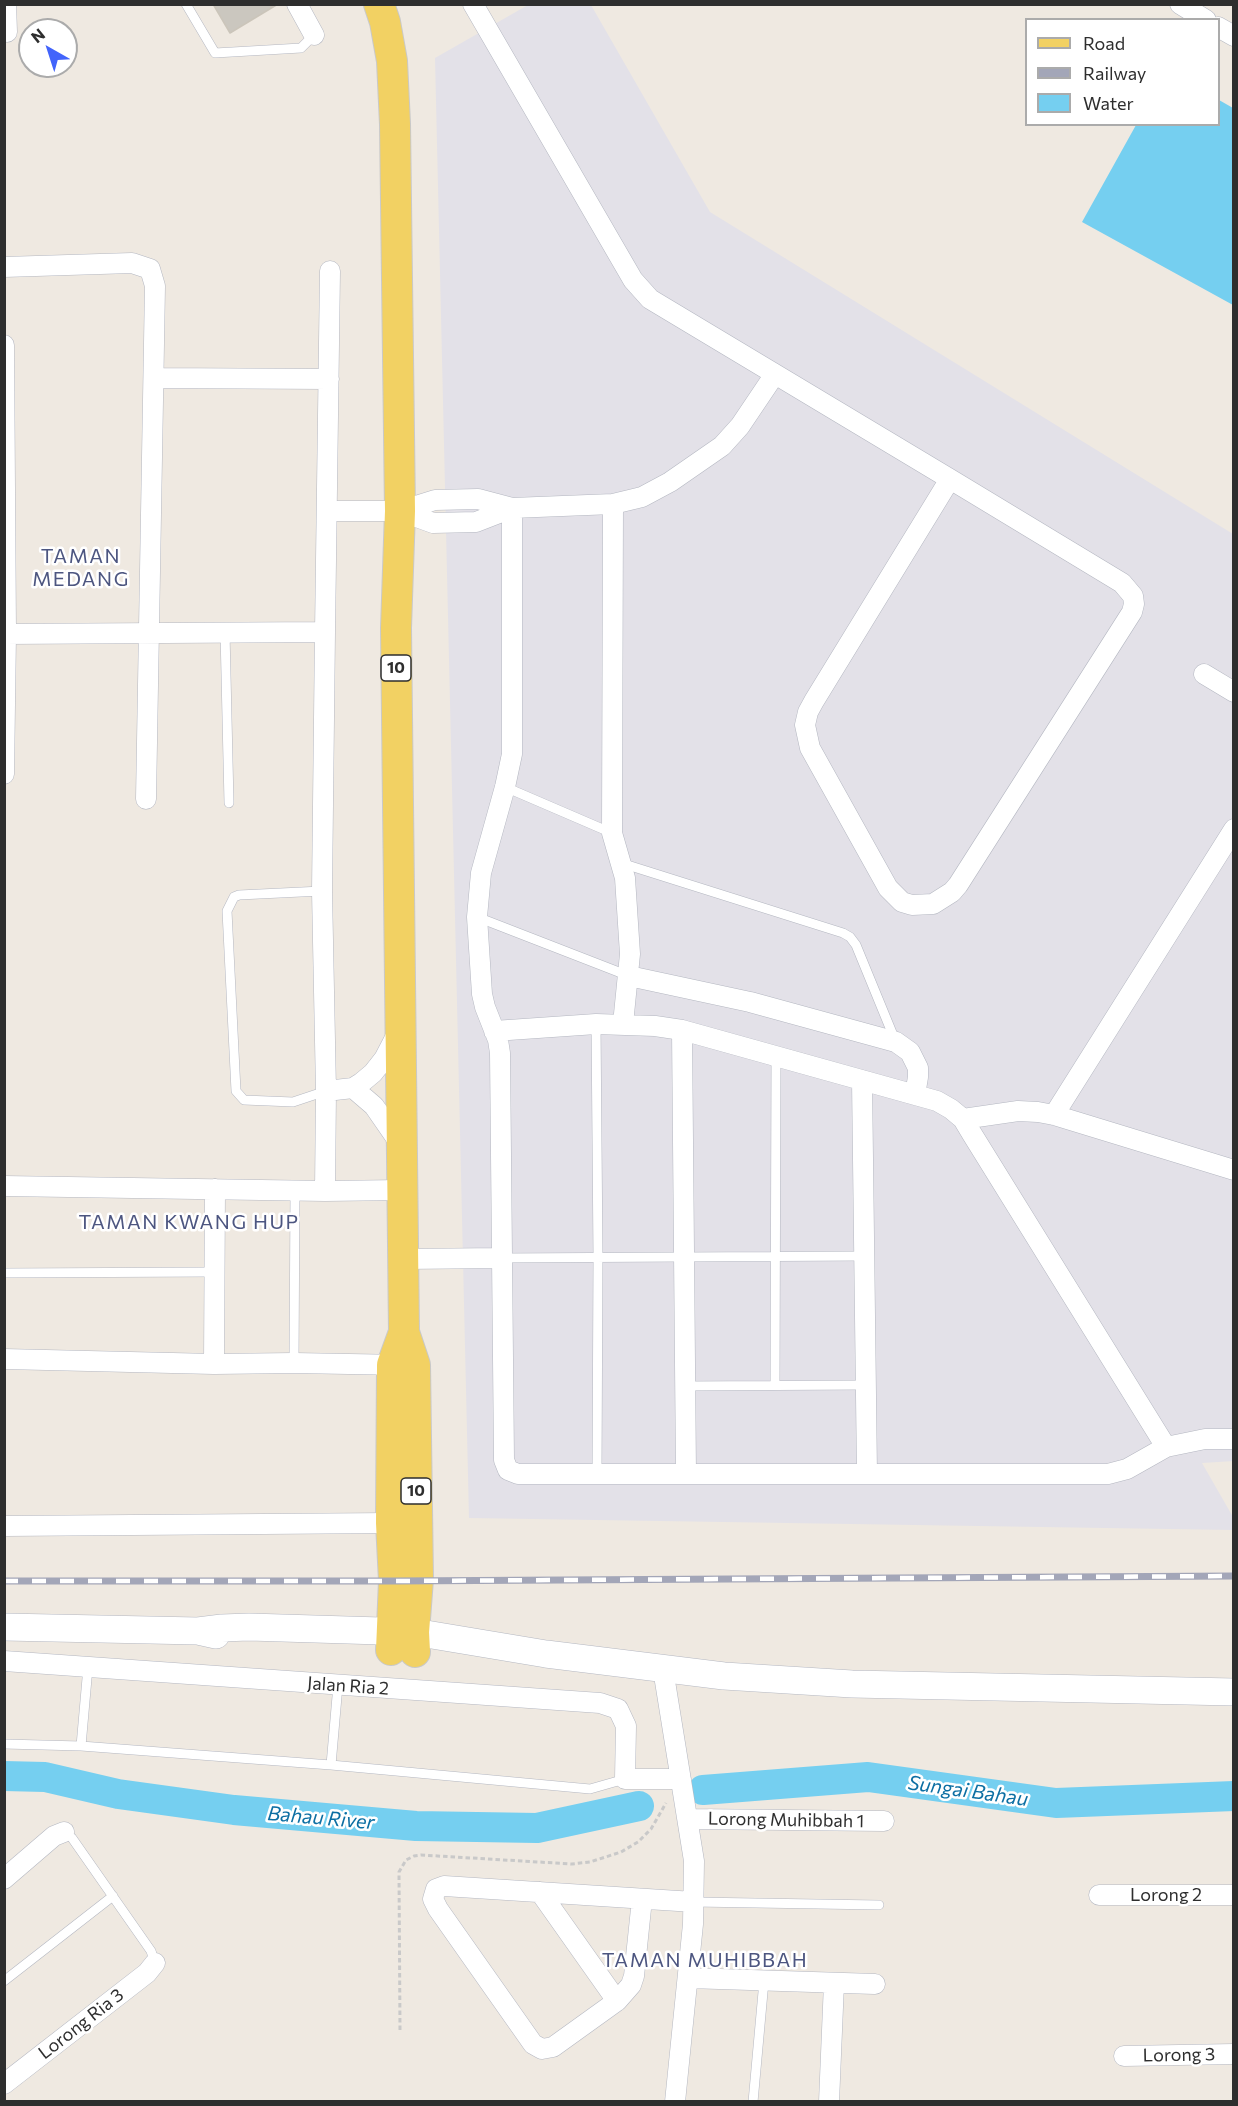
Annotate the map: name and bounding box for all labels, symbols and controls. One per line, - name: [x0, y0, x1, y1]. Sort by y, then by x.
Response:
- north arrow: [18, 18, 78, 78]
- legend: [1025, 18, 1220, 126]
- text: N: [27, 24, 48, 46]
- text: Road: [1083, 32, 1125, 54]
- text: Railway: [1083, 62, 1146, 84]
- text: Water: [1083, 92, 1134, 114]
- district label: TAMAN MEDANG: [32, 544, 130, 591]
- road number: 10: [381, 655, 411, 681]
- district label: TAMAN KWANG HUP: [78, 1210, 300, 1234]
- road number: 10: [401, 1478, 431, 1504]
- street label: Jalan Ria 2: [306, 1672, 390, 1700]
- water label: Sungai Bahau: [906, 1771, 1030, 1811]
- water label: Bahau River: [266, 1801, 376, 1835]
- street label: Lorong Muhibbah 1: [708, 1808, 864, 1832]
- street label: Lorong 2: [1130, 1884, 1202, 1906]
- district label: TAMAN MUHIBBAH: [602, 1948, 808, 1972]
- street label: Lorong Ria 3: [34, 1984, 128, 2064]
- street label: Lorong 3: [1143, 2044, 1215, 2066]

